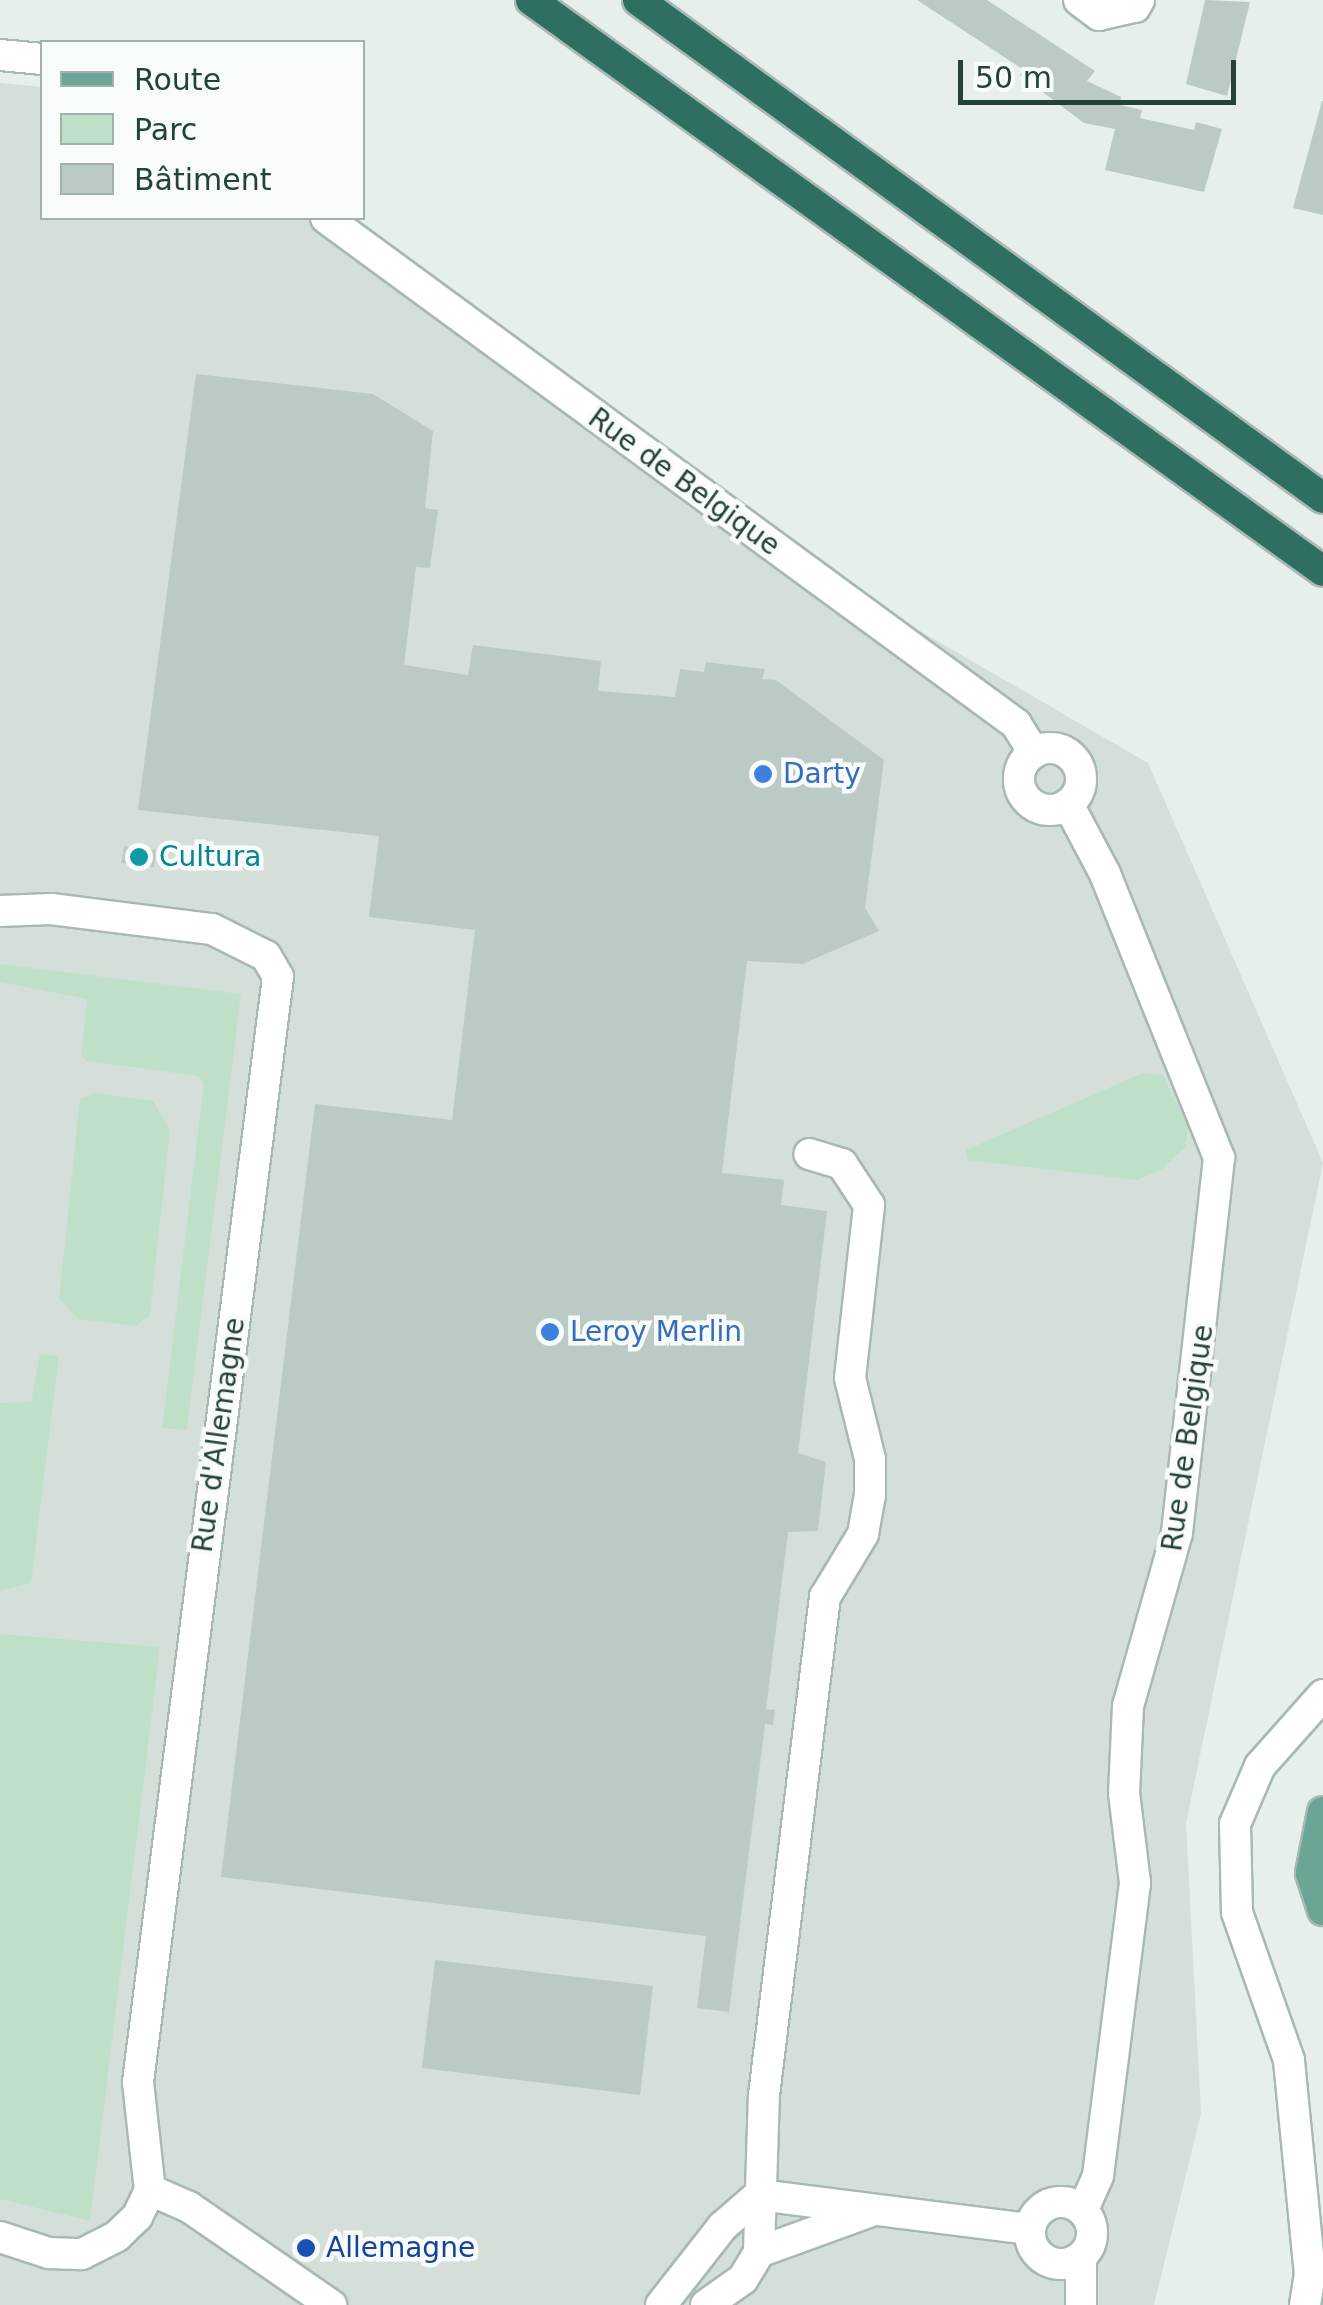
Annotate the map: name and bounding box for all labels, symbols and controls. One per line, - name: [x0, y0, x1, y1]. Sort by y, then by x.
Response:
- legend: [40, 40, 365, 220]
- scale bar: [963, 40, 1240, 102]
- text: 50 m: [975, 60, 1052, 95]
- text: Route: [134, 62, 221, 97]
- text: Parc: [134, 112, 197, 147]
- text: Bâtiment: [134, 162, 272, 197]
- street label: Rue de Belgique: [582, 401, 786, 563]
- place label: Darty: [783, 757, 861, 791]
- marker: Darty: [752, 763, 774, 785]
- place label: Cultura: [159, 840, 261, 874]
- marker: Cultura: [128, 846, 150, 868]
- street label: Rue d'Allemagne: [186, 1315, 252, 1555]
- place label: Leroy Merlin: [570, 1315, 742, 1349]
- marker: Leroy Merlin: [539, 1321, 561, 1343]
- street label: Rue de Belgique: [1155, 1323, 1221, 1553]
- place label: Allemagne: [326, 2231, 475, 2265]
- marker: Allemagne: [295, 2237, 317, 2259]

